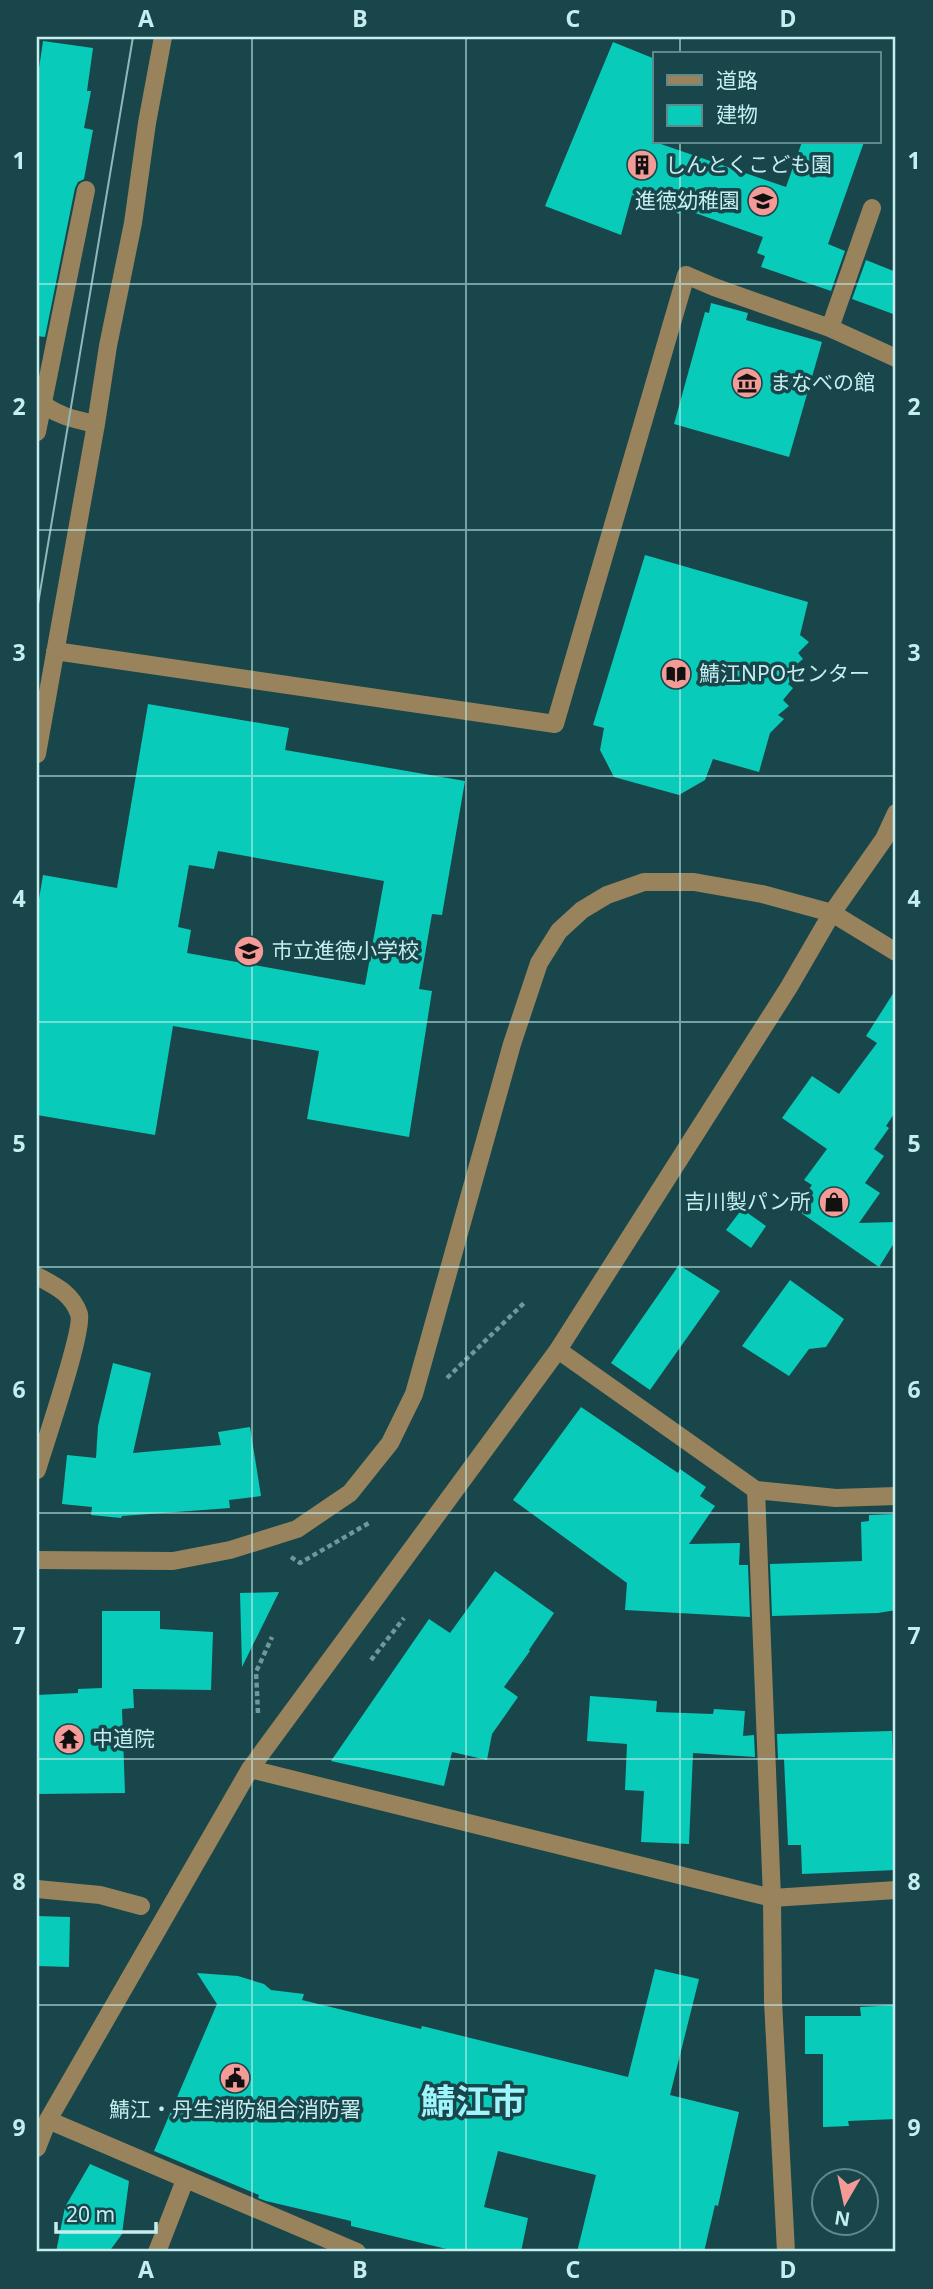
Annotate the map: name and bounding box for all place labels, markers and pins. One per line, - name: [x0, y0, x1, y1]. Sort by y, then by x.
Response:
- building icon: しんとくこども園: [625, 148, 659, 182]
- place label: しんとくこども園: [665, 150, 832, 178]
- school or university icon: 進徳幼稚園: [746, 184, 780, 218]
- place label: 進徳幼稚園: [635, 186, 740, 214]
- museum icon: まなべの館: [730, 366, 764, 400]
- place label: まなべの館: [770, 368, 875, 396]
- library icon: 鯖江NPOセンター: [659, 657, 693, 691]
- place label: 鯖江NPOセンター: [699, 659, 870, 687]
- school or university icon: 市立進徳小学校: [232, 934, 266, 968]
- place label: 市立進徳小学校: [272, 936, 419, 964]
- shop icon: 吉川製パン所: [817, 1185, 851, 1219]
- place label: 吉川製パン所: [684, 1187, 811, 1215]
- temple icon: 中道院: [52, 1722, 86, 1756]
- place label: 中道院: [92, 1724, 155, 1752]
- public building icon: 鯖江・丹生消防組合消防署: [218, 2061, 252, 2095]
- place label: 鯖江・丹生消防組合消防署: [109, 2095, 361, 2123]

